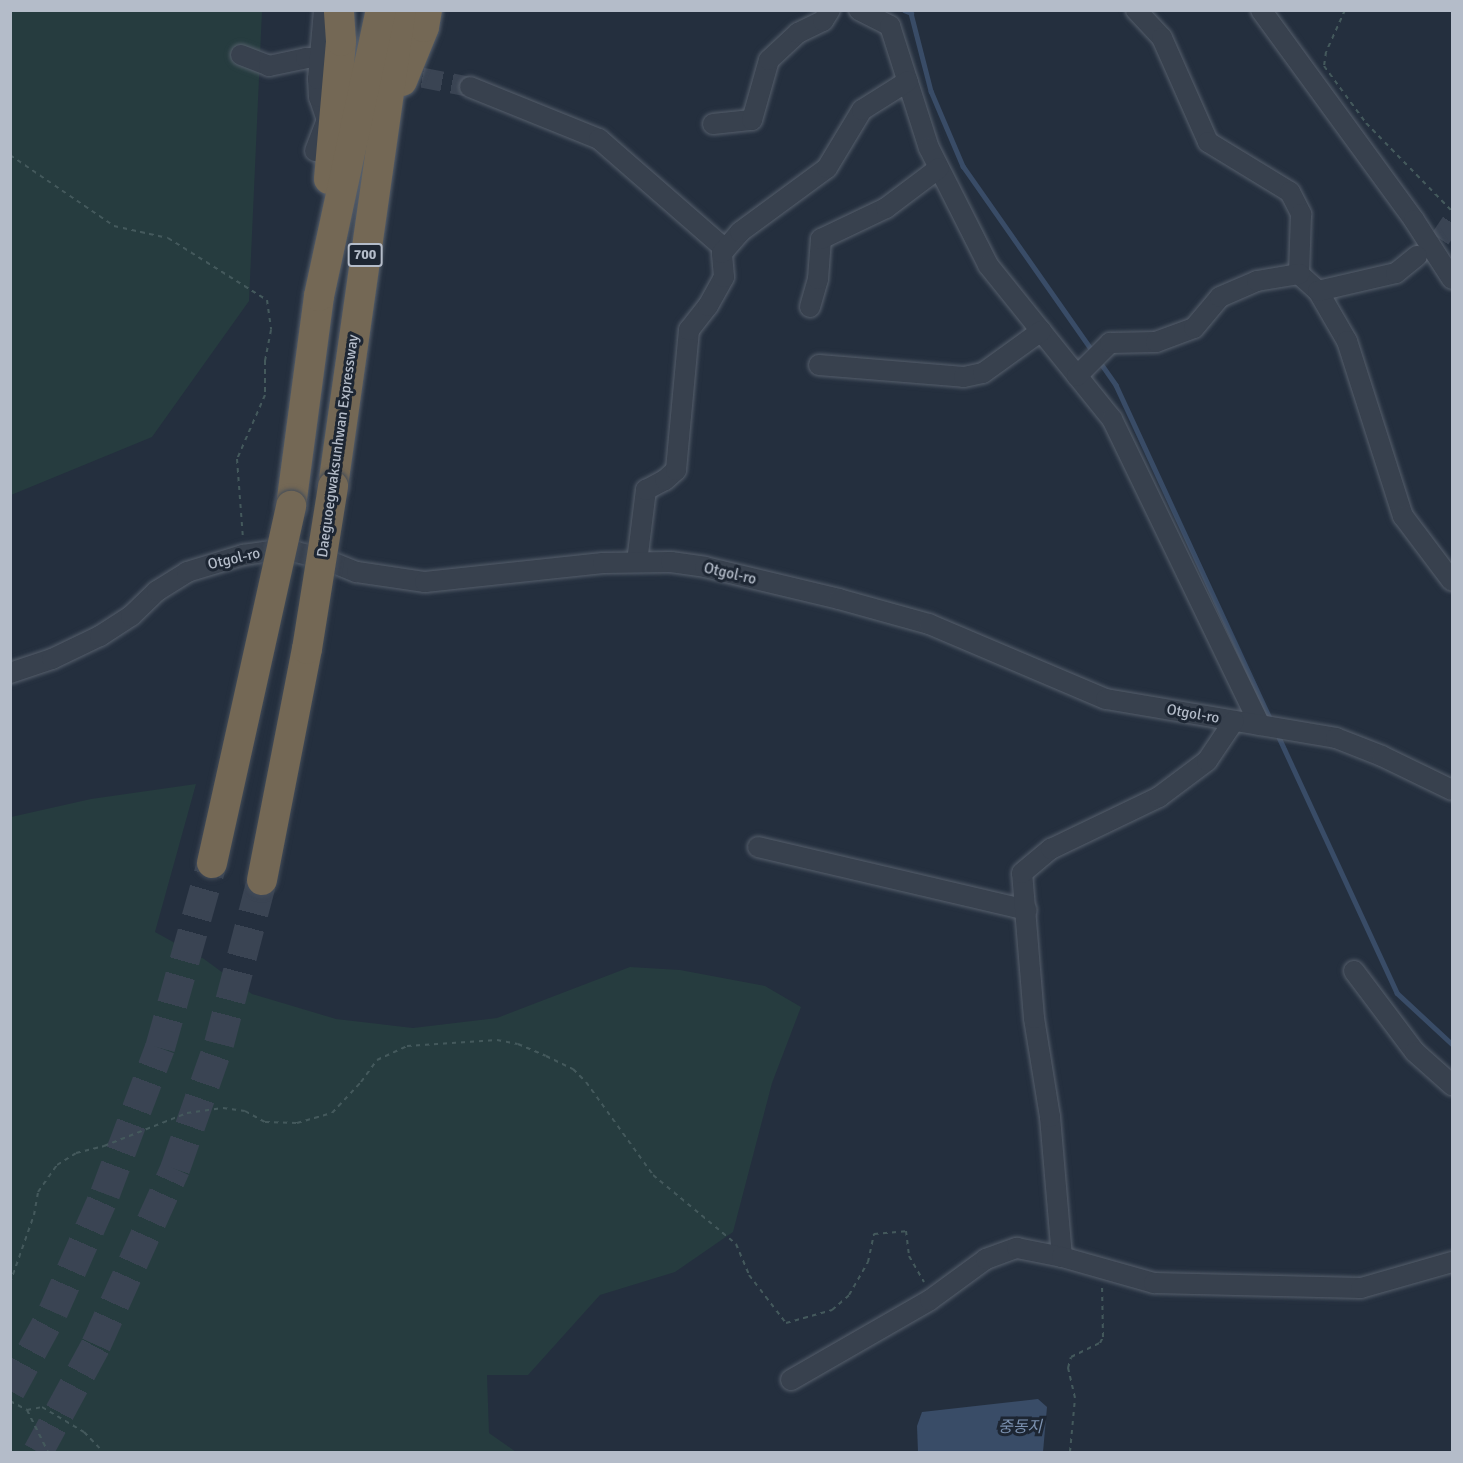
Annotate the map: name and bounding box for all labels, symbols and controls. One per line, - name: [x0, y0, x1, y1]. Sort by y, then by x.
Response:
- road number: 700: [347, 244, 383, 266]
- street label: Daeguoegwaksunhwan Expressway: [313, 333, 363, 559]
- street label: Otgol-ro: [206, 544, 262, 574]
- street label: Otgol-ro: [702, 559, 758, 589]
- street label: Otgol-ro: [1165, 701, 1221, 727]
- water label: 중동지: [998, 1417, 1042, 1437]

